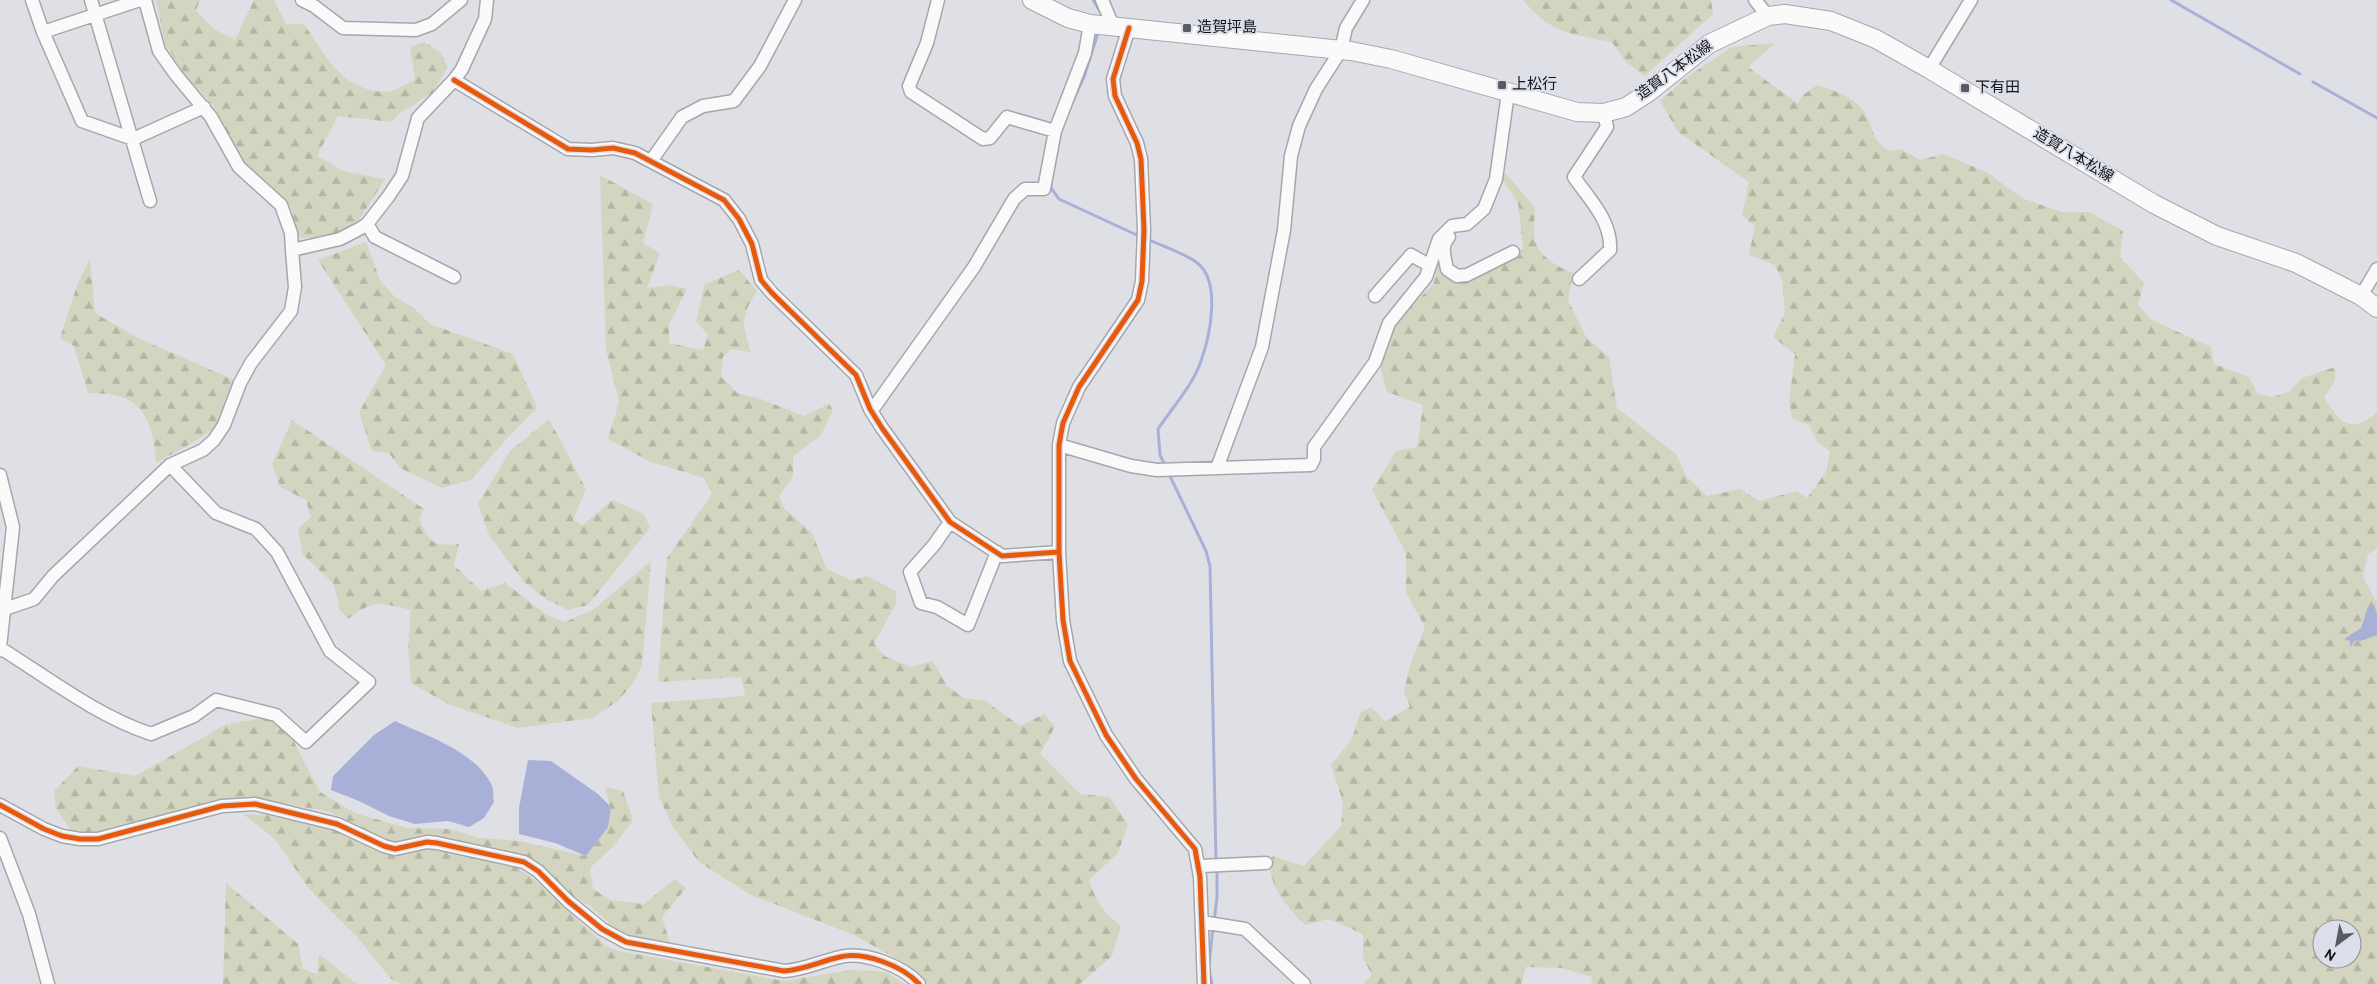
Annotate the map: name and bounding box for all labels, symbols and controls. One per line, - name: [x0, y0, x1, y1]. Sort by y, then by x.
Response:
- place label: 造賀坪島: [1197, 19, 1257, 38]
- marker: 造賀坪島: [1181, 22, 1193, 34]
- street label: 造賀八本松線: [1633, 37, 1717, 105]
- place label: 上松行: [1512, 76, 1557, 95]
- marker: 上松行: [1496, 79, 1508, 91]
- place label: 下有田: [1975, 79, 2020, 98]
- marker: 下有田: [1959, 82, 1971, 94]
- street label: 造賀八本松線: [2030, 125, 2116, 187]
- north arrow: [2312, 919, 2362, 969]
- text: N: [2322, 944, 2340, 964]

